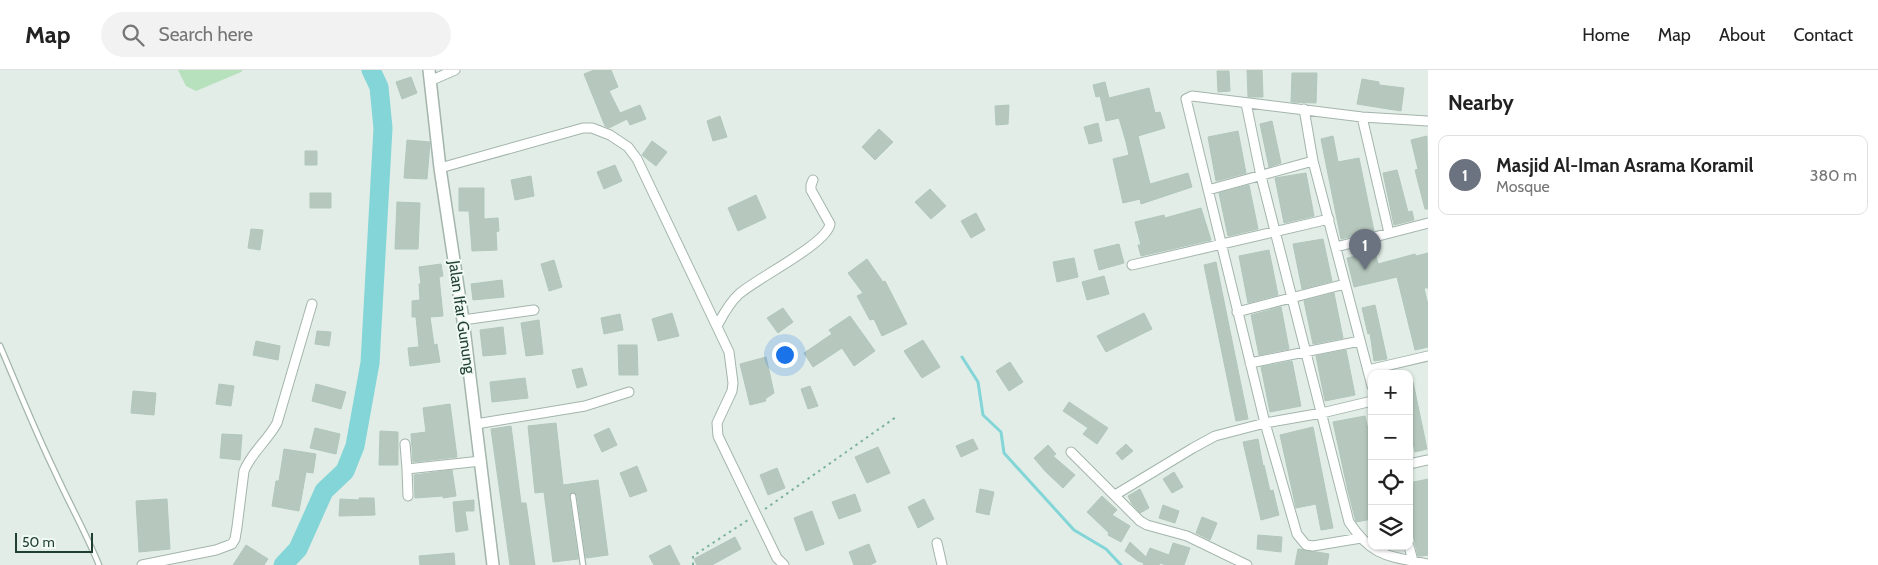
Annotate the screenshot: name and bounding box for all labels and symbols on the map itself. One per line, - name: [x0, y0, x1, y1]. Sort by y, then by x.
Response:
- pin: 1: [1349, 229, 1381, 270]
- street label: Jalan Ifar Gunung: [444, 258, 480, 376]
- your location: [772, 342, 798, 368]
- scale bar: [15, 530, 92, 553]

